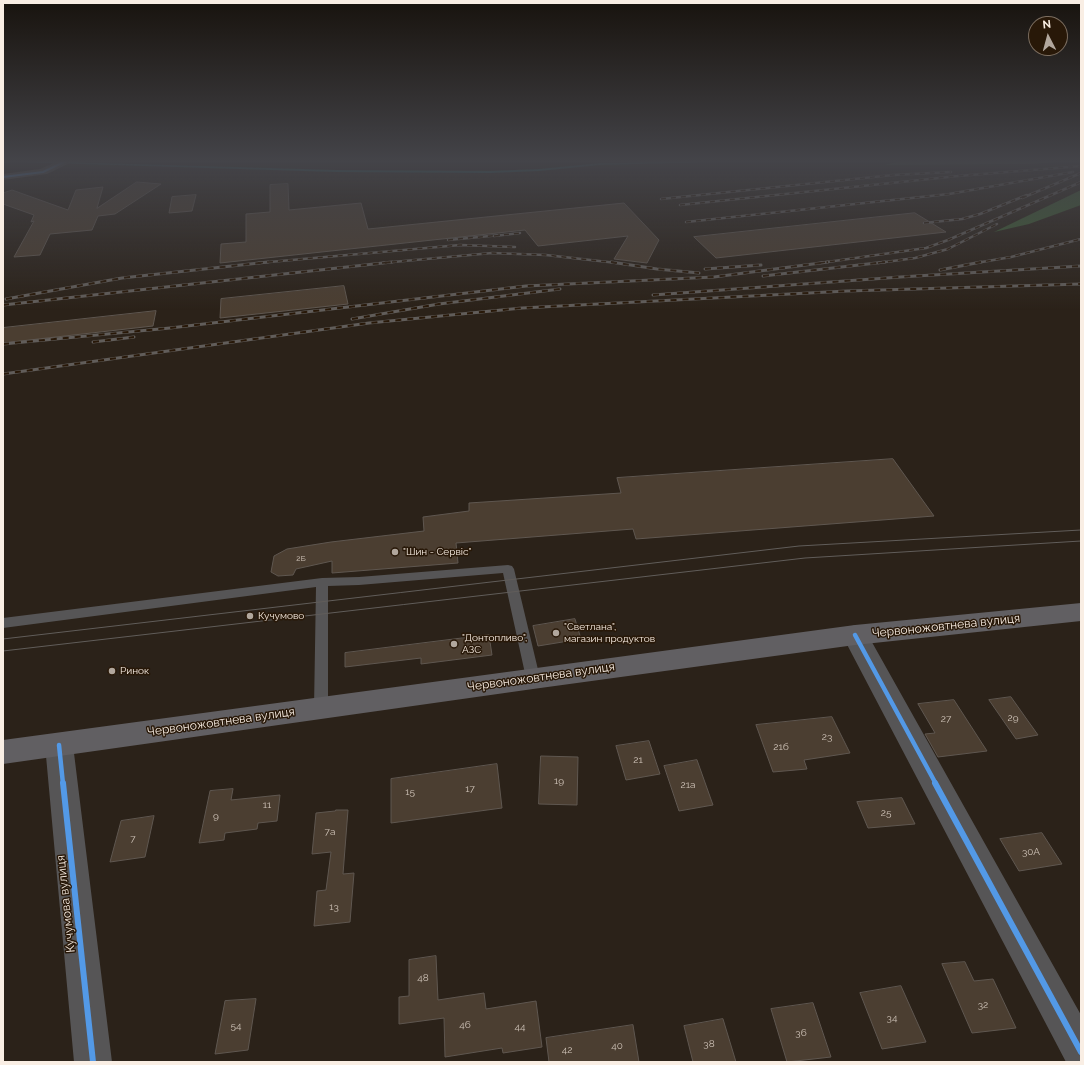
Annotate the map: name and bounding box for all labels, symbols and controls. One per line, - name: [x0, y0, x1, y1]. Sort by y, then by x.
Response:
- north arrow: [1028, 16, 1068, 56]
- text: N: [1042, 18, 1052, 31]
- place label: "Шин - Сервіс": [403, 546, 471, 558]
- marker: "Шин - Сервіс": [390, 547, 400, 557]
- house number: 2Б: [296, 554, 306, 564]
- place label: Кучумово: [258, 610, 304, 622]
- marker: Кучумово: [245, 611, 255, 621]
- street label: Червоножовтнева вулиця: [871, 611, 1021, 641]
- place label: "Светлана", магазин продуктов: [564, 621, 655, 644]
- marker: "Светлана", магазин продуктов: [551, 628, 561, 638]
- place label: "Донтопливо", АЗС: [462, 632, 527, 656]
- marker: "Донтопливо", АЗС: [449, 639, 459, 649]
- street label: Червоножовтнева вулиця: [466, 660, 616, 694]
- place label: Ринок: [120, 665, 149, 677]
- marker: Ринок: [107, 666, 117, 676]
- street label: Червоножовтнева вулиця: [146, 705, 296, 739]
- house number: 29: [1007, 712, 1019, 724]
- house number: 27: [941, 713, 951, 725]
- house number: 23: [822, 731, 832, 743]
- house number: 21б: [773, 741, 789, 753]
- house number: 21: [633, 754, 643, 766]
- house number: 19: [554, 775, 564, 787]
- house number: 21а: [681, 779, 695, 791]
- house number: 17: [465, 783, 475, 795]
- house number: 15: [405, 786, 415, 798]
- house number: 11: [263, 799, 271, 811]
- house number: 25: [881, 807, 891, 819]
- house number: 9: [213, 810, 219, 822]
- house number: 7а: [325, 826, 335, 838]
- house number: 7: [130, 833, 136, 845]
- house number: 30А: [1022, 846, 1040, 858]
- street label: Кучумова вулиця: [54, 855, 78, 953]
- house number: 13: [329, 901, 339, 913]
- house number: 48: [417, 972, 429, 984]
- house number: 32: [978, 999, 988, 1011]
- house number: 34: [887, 1012, 897, 1024]
- house number: 46: [459, 1019, 471, 1031]
- house number: 54: [231, 1020, 241, 1032]
- house number: 44: [515, 1021, 525, 1033]
- house number: 36: [795, 1027, 807, 1039]
- house number: 38: [703, 1038, 715, 1050]
- house number: 40: [611, 1040, 623, 1052]
- house number: 42: [562, 1044, 572, 1056]

